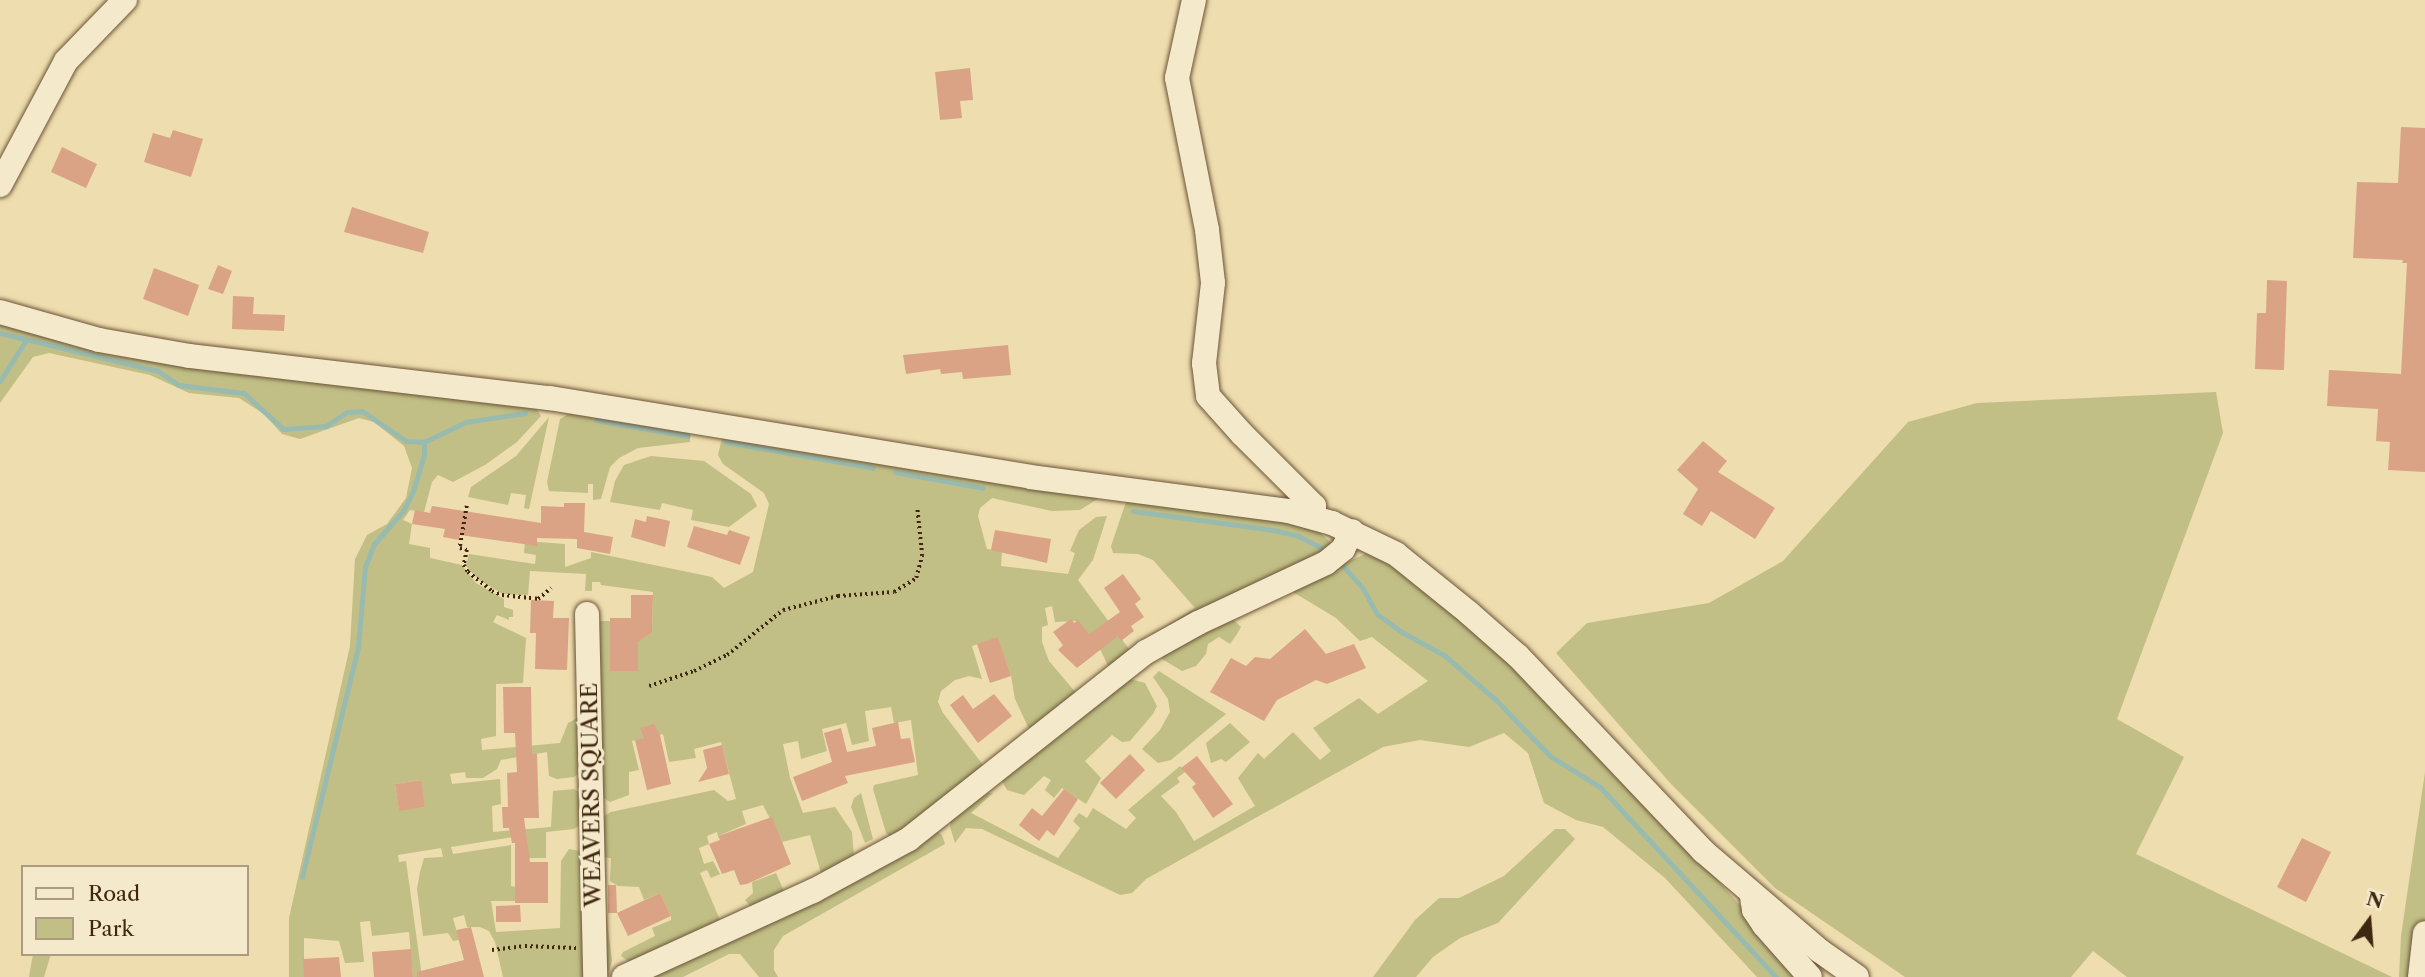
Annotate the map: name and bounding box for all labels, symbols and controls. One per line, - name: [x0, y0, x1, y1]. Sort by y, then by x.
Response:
- street label: WEAVERS SQUARE: [575, 682, 607, 908]
- legend: [21, 865, 248, 956]
- text: Road: [88, 881, 140, 906]
- north arrow: [2334, 886, 2404, 956]
- text: N: [2364, 887, 2386, 914]
- text: Park: [88, 916, 134, 941]

